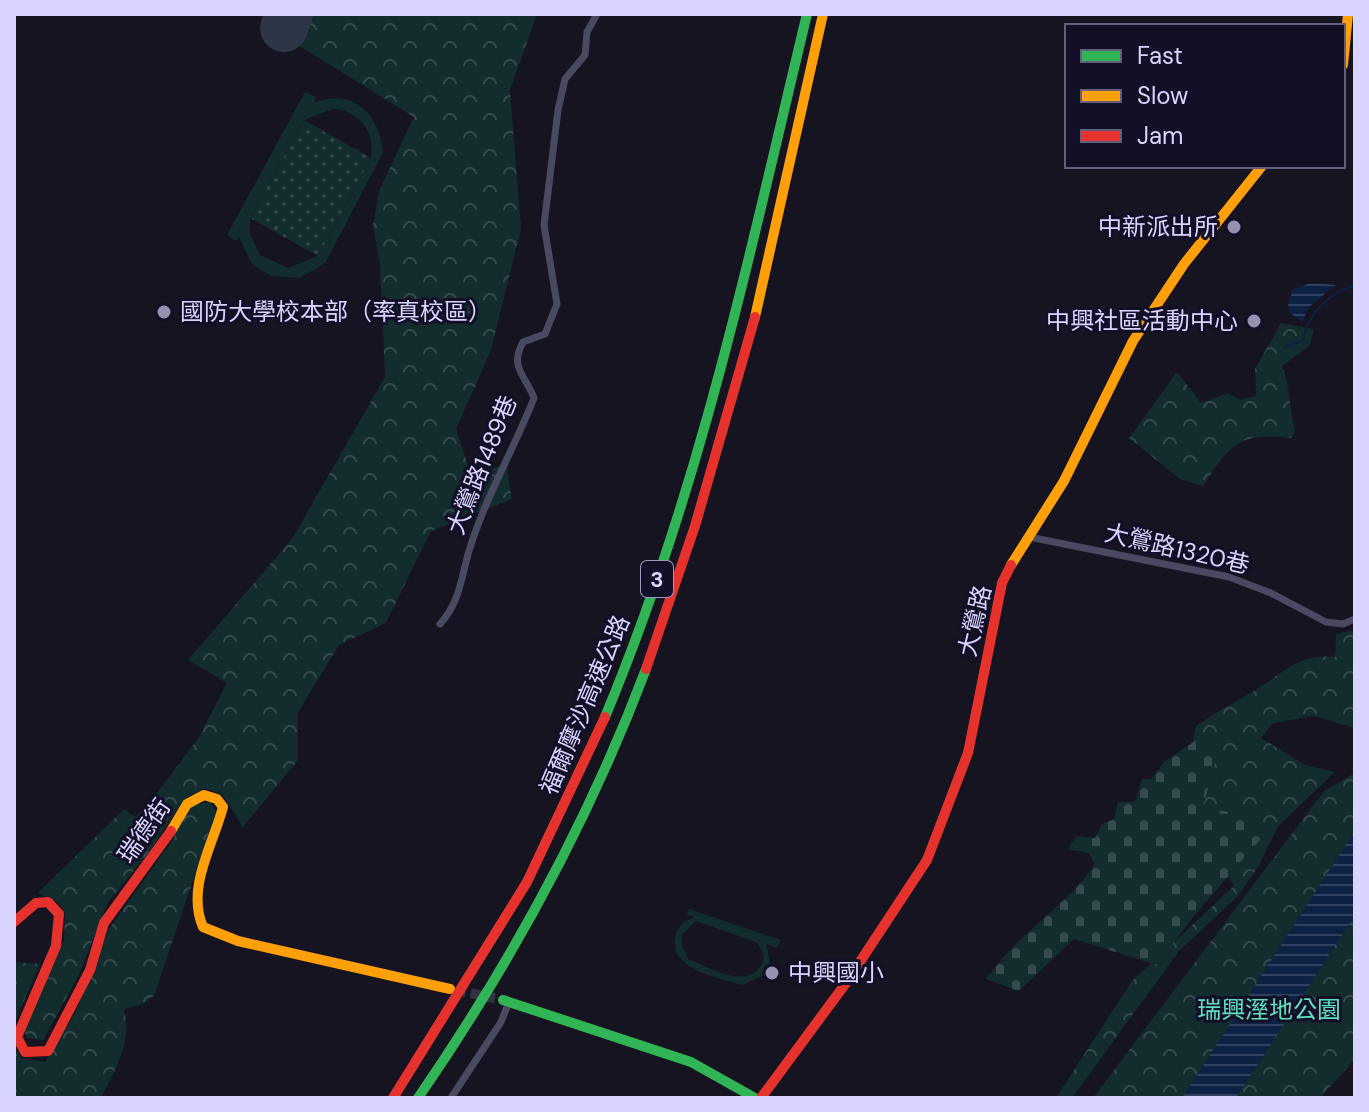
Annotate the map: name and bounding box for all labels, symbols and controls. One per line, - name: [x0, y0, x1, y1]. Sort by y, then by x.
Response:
- legend: [1065, 24, 1345, 168]
- text: Fast: [1137, 40, 1183, 71]
- text: Slow: [1137, 80, 1188, 111]
- text: Jam: [1137, 120, 1183, 151]
- place label: 中新派出所: [1098, 211, 1218, 242]
- marker: 中新派出所: [1225, 218, 1243, 236]
- place label: 國防大學校本部（率真校區）: [180, 296, 492, 327]
- marker: 國防大學校本部（率真校區）: [155, 303, 173, 321]
- place label: 中興社區活動中心: [1046, 305, 1238, 336]
- marker: 中興社區活動中心: [1245, 312, 1263, 330]
- street label: 大鶯路1489巷: [440, 391, 523, 539]
- street label: 大鶯路1320巷: [1102, 517, 1253, 580]
- road number: 3: [641, 561, 673, 597]
- street label: 大鶯路: [951, 582, 998, 659]
- street label: 福爾摩沙高速公路: [533, 610, 636, 799]
- street label: 瑞德街: [110, 792, 177, 869]
- place label: 中興國小: [788, 957, 884, 988]
- marker: 中興國小: [763, 964, 781, 982]
- park label: 瑞興溼地公園: [1197, 994, 1341, 1025]

